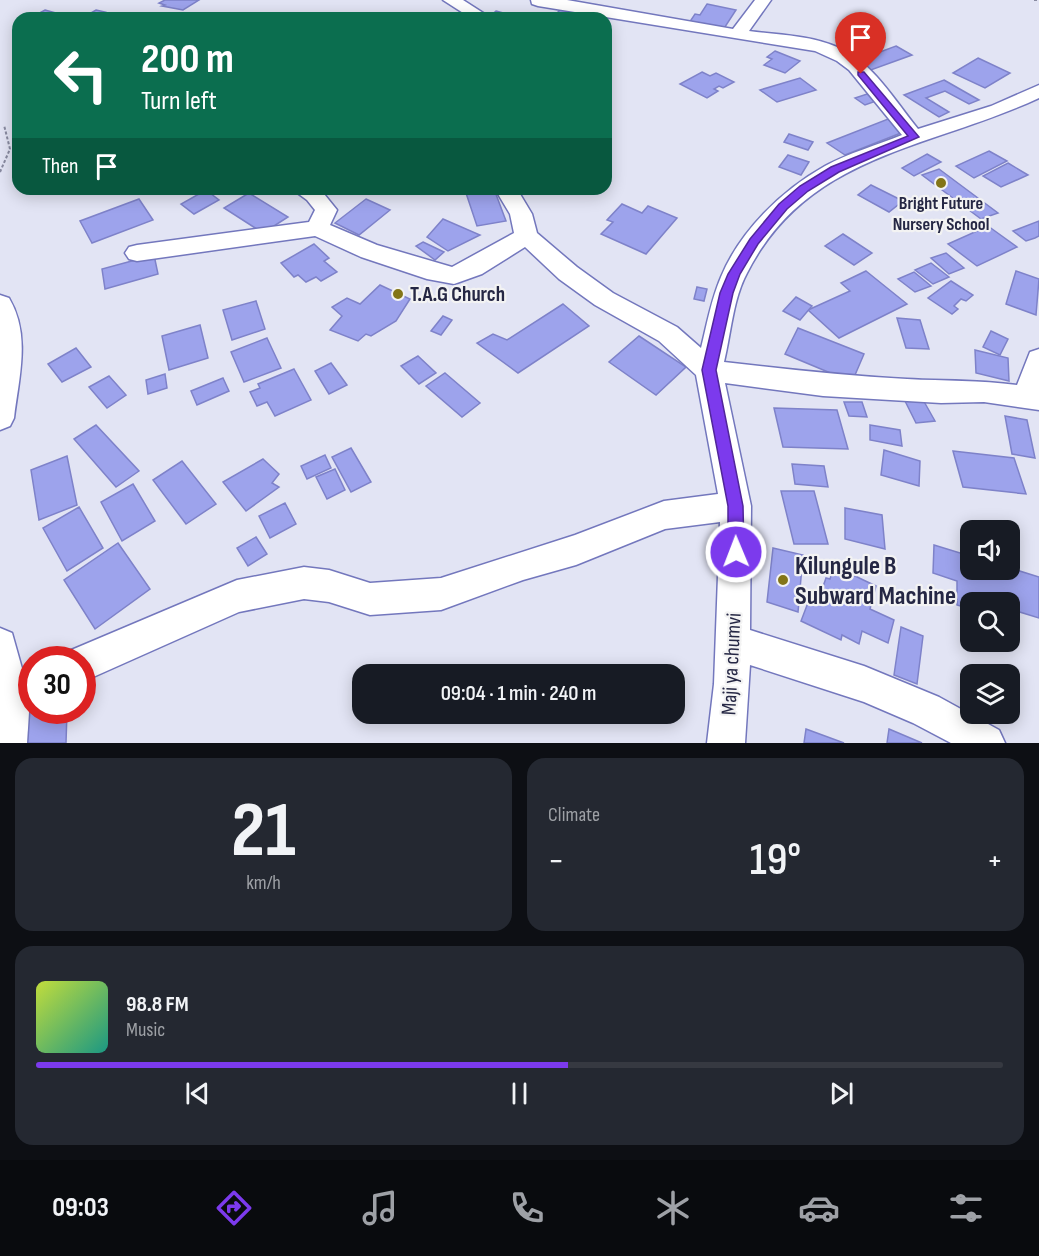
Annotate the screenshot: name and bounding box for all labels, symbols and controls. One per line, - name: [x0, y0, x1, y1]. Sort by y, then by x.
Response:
- pin: [835, 12, 886, 74]
- icon: arrive: [844, 21, 877, 54]
- text: 200 m: [141, 34, 234, 85]
- icon: left: [42, 36, 120, 114]
- text: Turn left: [141, 85, 217, 117]
- icon: arrive: [90, 150, 123, 183]
- text: Then: [42, 153, 78, 180]
- marker: Bright Future Nursery School: [934, 176, 948, 190]
- place label: Bright Future Nursery School: [893, 193, 989, 235]
- place label: T.A.G Church: [410, 282, 505, 307]
- marker: T.A.G Church: [391, 287, 405, 301]
- position arrow: [704, 520, 768, 584]
- map controls: [960, 520, 1020, 724]
- button: sound: [960, 520, 1020, 580]
- place label: Kilungule B Subward Machine: [795, 551, 956, 612]
- marker: Kilungule B Subward Machine: [776, 573, 790, 587]
- button: search: [960, 592, 1020, 652]
- street label: Maji ya chumvi: [716, 612, 747, 716]
- speed limit sign: 30: [18, 646, 96, 724]
- button: layers: [960, 664, 1020, 724]
- text: 09:04 · 1 min · 240 m: [441, 680, 596, 707]
- text: 21: [231, 785, 296, 878]
- text: Climate: [548, 803, 600, 827]
- text: 19°: [750, 833, 801, 888]
- text: −: [548, 841, 564, 881]
- text: +: [987, 841, 1003, 881]
- text: km/h: [246, 871, 281, 895]
- text: 98.8 FM: [126, 991, 189, 1018]
- text: Music: [126, 1018, 165, 1042]
- icon: previous: [181, 1077, 214, 1110]
- icon: pause: [503, 1077, 536, 1110]
- icon: next: [825, 1077, 858, 1110]
- icon: directions: [213, 1187, 255, 1229]
- icon: music: [359, 1187, 401, 1229]
- icon: phone: [506, 1187, 548, 1229]
- icon: climate: [652, 1187, 694, 1229]
- icon: car: [798, 1187, 840, 1229]
- icon: filters: [945, 1187, 987, 1229]
- text: 09:03: [52, 1192, 109, 1224]

